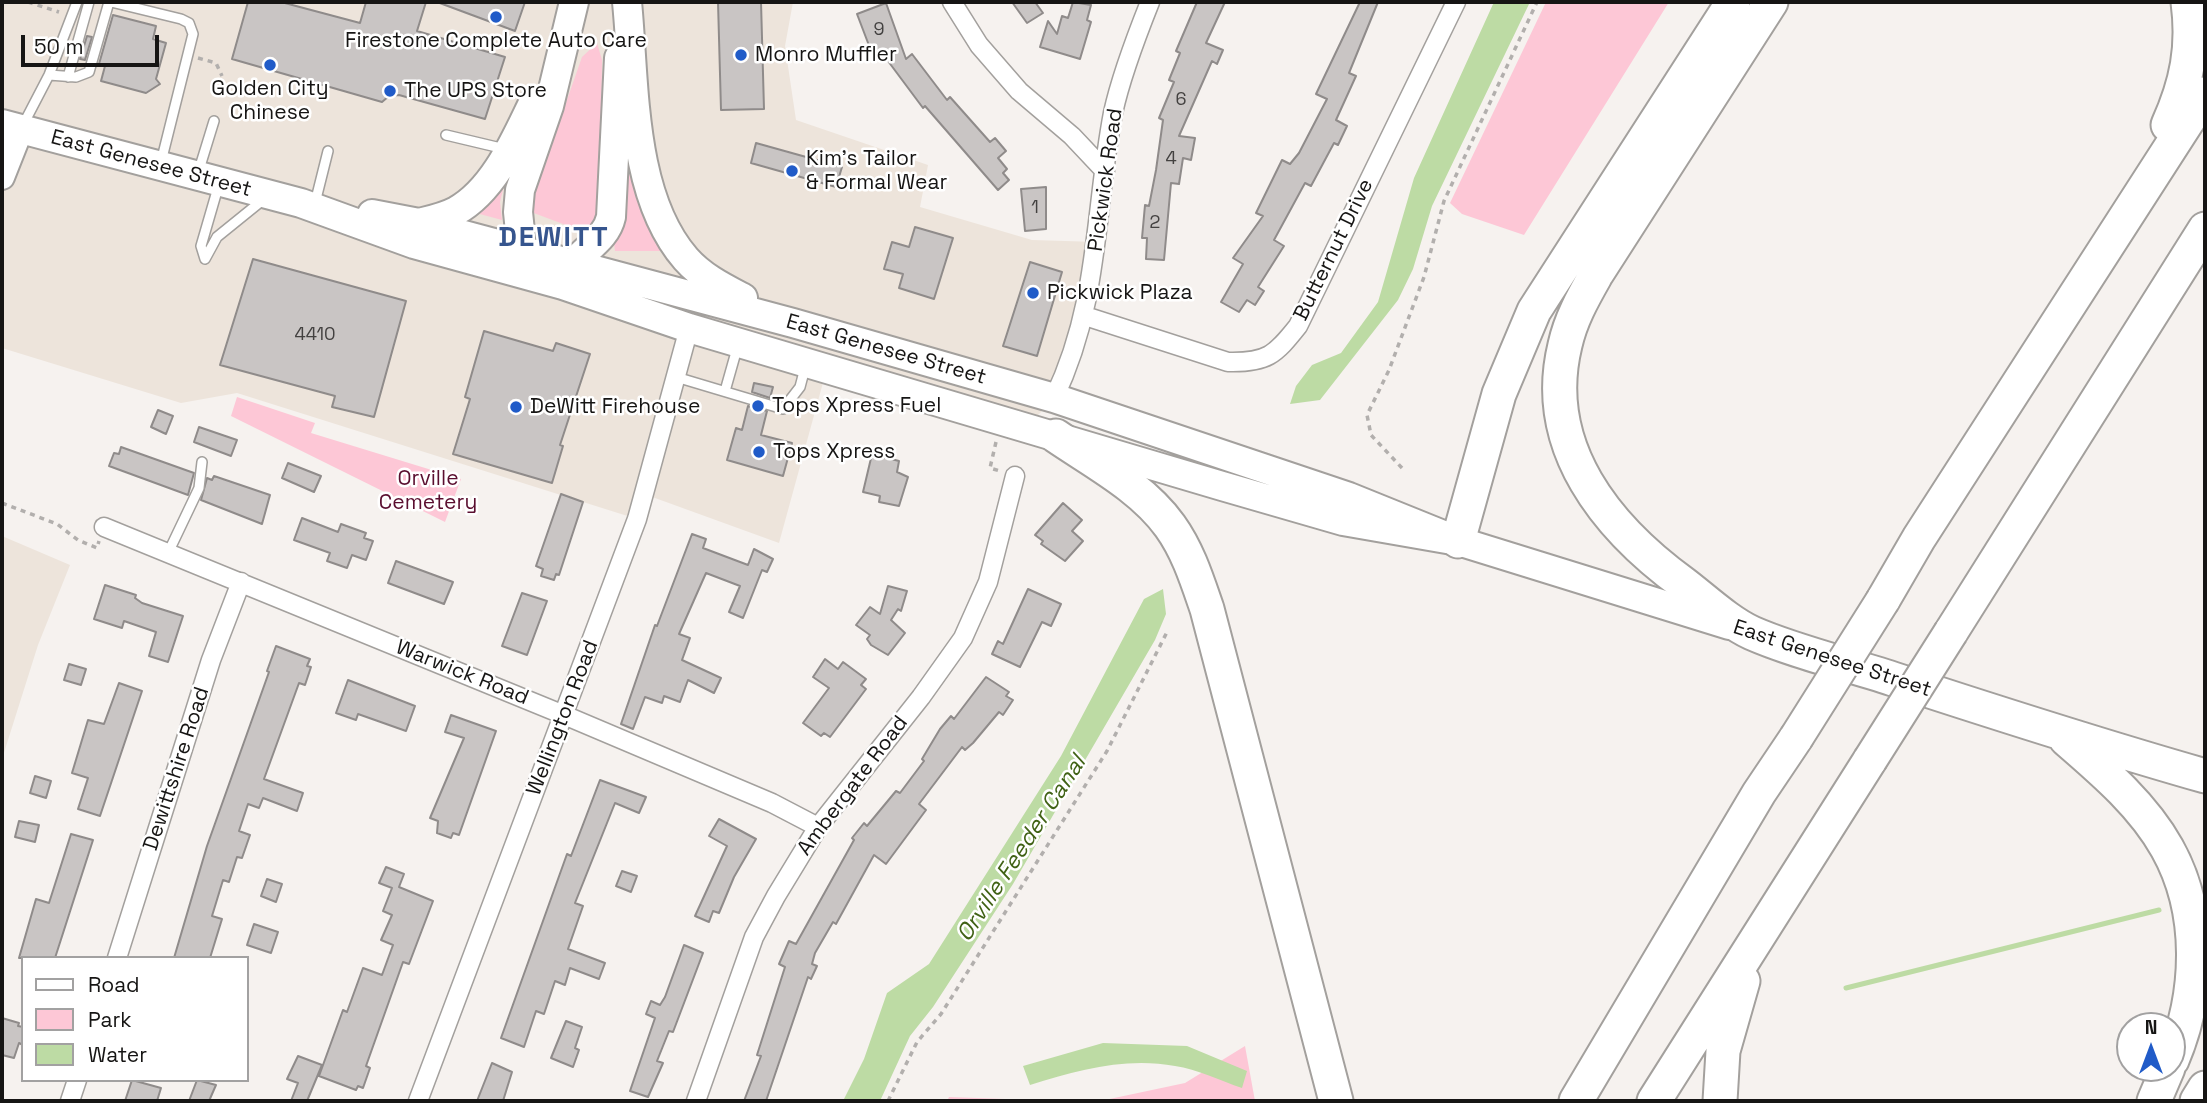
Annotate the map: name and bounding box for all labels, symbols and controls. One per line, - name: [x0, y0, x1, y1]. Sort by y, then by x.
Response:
- marker: Firestone Complete Auto Care: [488, 9, 504, 25]
- house number: 9: [873, 19, 885, 41]
- scale bar: [24, 21, 163, 65]
- place label: Firestone Complete Auto Care: [345, 28, 647, 54]
- text: 50 m: [34, 33, 84, 60]
- place label: Monro Muffler: [755, 42, 897, 68]
- marker: Monro Muffler: [733, 47, 749, 63]
- marker: Golden City Chinese: [262, 57, 278, 73]
- place label: Golden City Chinese: [211, 76, 329, 126]
- place label: The UPS Store: [404, 78, 547, 104]
- marker: The UPS Store: [382, 83, 398, 99]
- house number: 6: [1175, 89, 1187, 111]
- street label: Pickwick Road: [1083, 107, 1129, 253]
- street label: East Genesee Street: [48, 125, 254, 203]
- place label: Kim's Tailor & Formal Wear: [806, 146, 947, 196]
- house number: 4: [1165, 148, 1177, 170]
- marker: Kim's Tailor & Formal Wear: [784, 163, 800, 179]
- street label: Butternut Drive: [1289, 175, 1379, 325]
- house number: 1: [1031, 197, 1039, 219]
- house number: 2: [1150, 212, 1160, 234]
- district label: DEWITT: [499, 221, 609, 255]
- place label: Pickwick Plaza: [1047, 280, 1193, 306]
- marker: Pickwick Plaza: [1025, 285, 1041, 301]
- street label: East Genesee Street: [783, 309, 989, 391]
- house number: 4410: [294, 324, 336, 346]
- place label: Tops Xpress Fuel: [772, 393, 941, 419]
- place label: DeWitt Firehouse: [530, 394, 700, 420]
- marker: Tops Xpress Fuel: [750, 398, 766, 414]
- marker: DeWitt Firehouse: [508, 399, 524, 415]
- place label: Tops Xpress: [773, 439, 895, 465]
- marker: Tops Xpress: [751, 444, 767, 460]
- park label: Orville Cemetery: [379, 466, 477, 516]
- street label: East Genesee Street: [1730, 615, 1934, 703]
- street label: Warwick Road: [392, 635, 532, 711]
- street label: Wellington Road: [522, 637, 604, 799]
- street label: Dewittshire Road: [139, 684, 215, 854]
- street label: Ambergate Road: [792, 711, 914, 861]
- water label: Orville Feeder Canal: [952, 751, 1092, 947]
- legend: [21, 956, 248, 1082]
- text: Road: [88, 971, 140, 998]
- text: Park: [88, 1006, 132, 1033]
- north arrow: [2116, 1012, 2186, 1082]
- text: N: [2145, 1015, 2157, 1040]
- text: Water: [88, 1041, 147, 1068]

